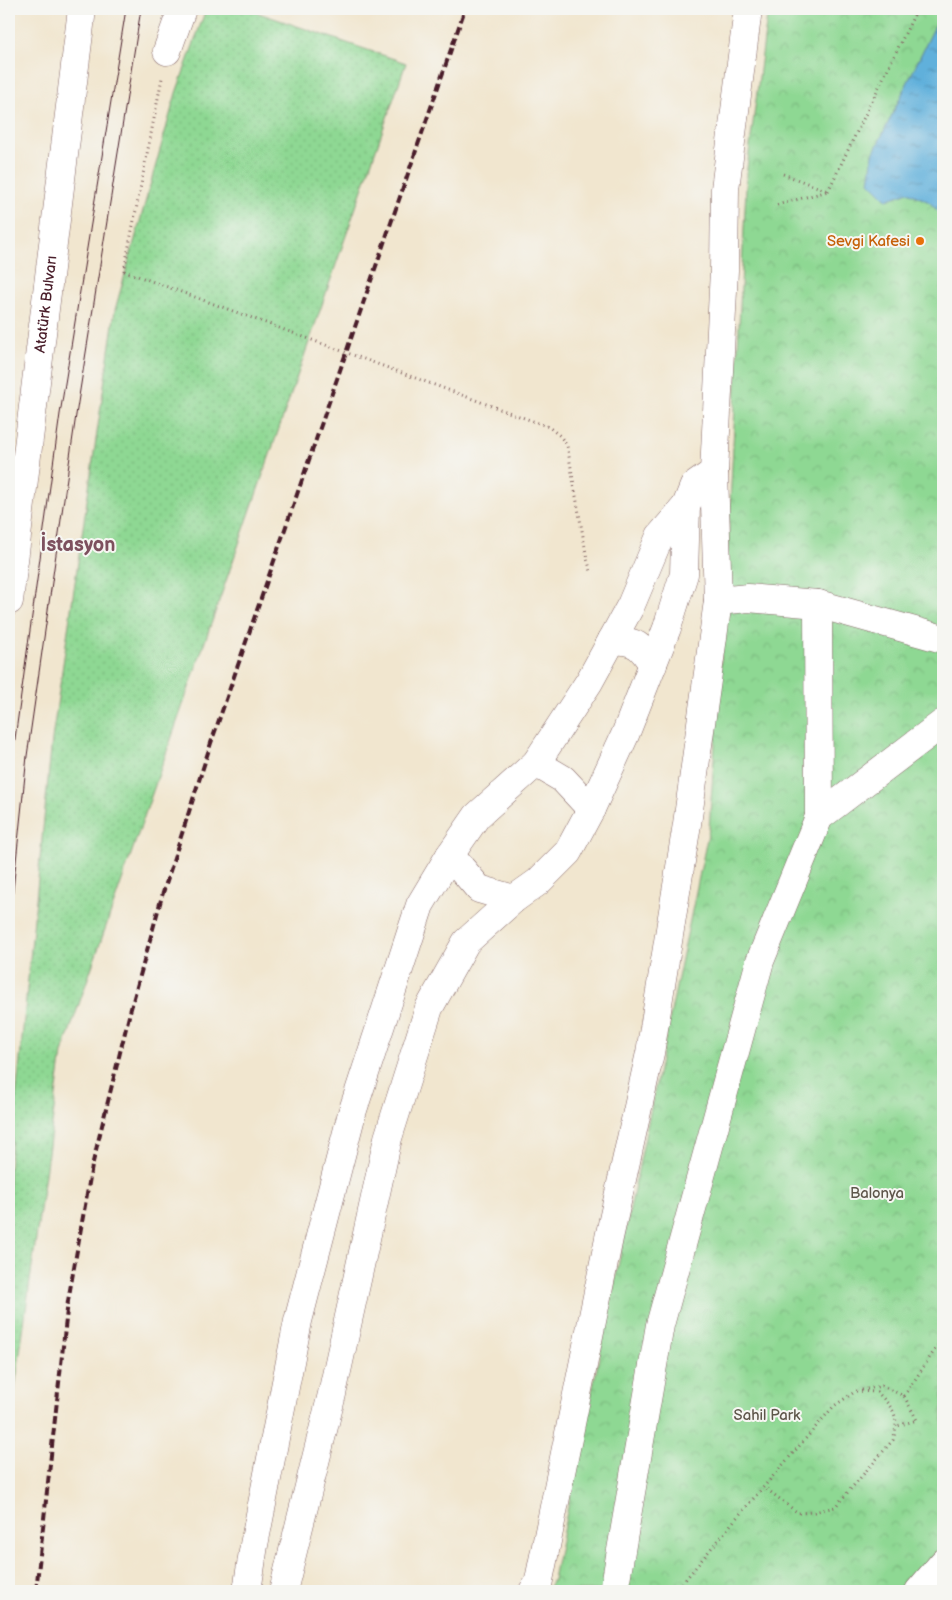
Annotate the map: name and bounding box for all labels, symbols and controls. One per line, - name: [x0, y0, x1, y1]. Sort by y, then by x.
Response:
- place label: Sevgi Kafesi: [827, 232, 910, 251]
- marker: Sevgi Kafesi: [914, 235, 926, 247]
- street label: Atatürk Bulvarı: [31, 254, 62, 354]
- district label: İstasyon: [41, 531, 115, 557]
- park label: Balonya: [850, 1184, 904, 1203]
- park label: Sahil Park: [734, 1406, 801, 1425]

